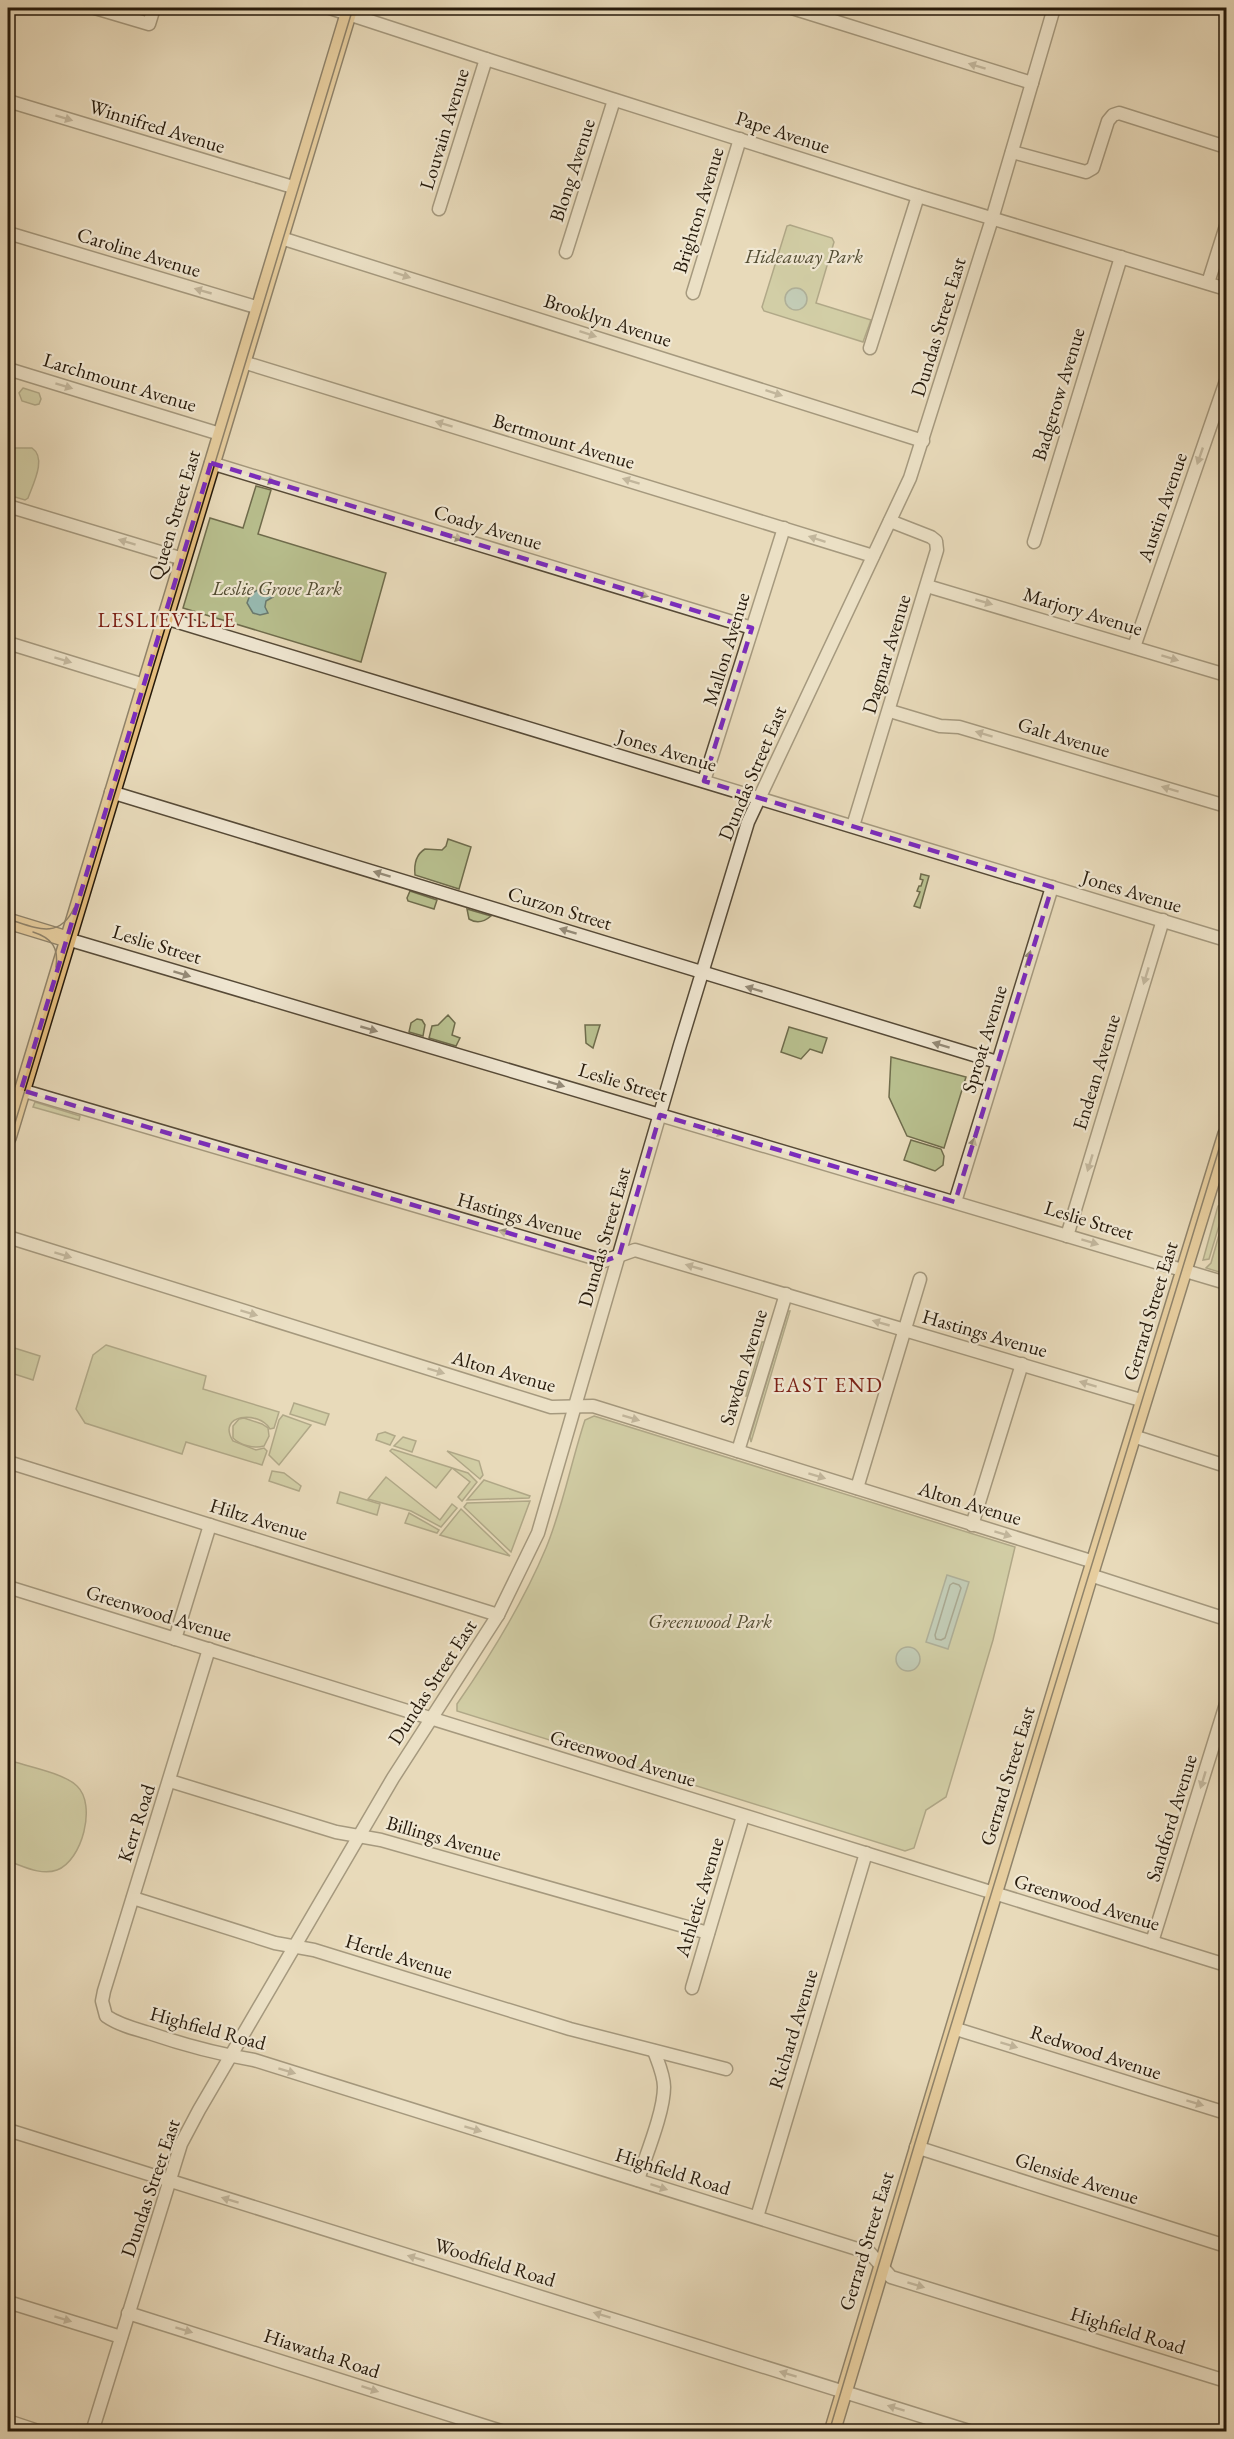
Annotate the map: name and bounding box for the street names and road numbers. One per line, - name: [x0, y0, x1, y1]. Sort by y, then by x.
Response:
- street label: Louvain Avenue: [413, 65, 475, 193]
- street label: Winnifred Avenue: [86, 93, 228, 159]
- street label: Pape Avenue: [733, 105, 834, 160]
- street label: Blong Avenue: [543, 115, 601, 225]
- street label: Brighton Avenue: [666, 144, 730, 276]
- street label: Caroline Avenue: [74, 221, 204, 283]
- street label: Dundas Street East: [904, 254, 972, 400]
- street label: Brooklyn Avenue: [541, 287, 675, 353]
- street label: Badgerow Avenue: [1025, 324, 1091, 464]
- street label: Larchmount Avenue: [40, 346, 200, 418]
- street label: Bertmount Avenue: [490, 407, 638, 475]
- street label: Queen Street East: [142, 446, 206, 583]
- street label: Austin Avenue: [1131, 449, 1193, 566]
- street label: Coady Avenue: [431, 498, 546, 556]
- street label: Marjory Avenue: [1020, 581, 1146, 642]
- street label: Mallon Avenue: [696, 589, 756, 709]
- street label: Dagmar Avenue: [856, 591, 917, 717]
- street label: Dundas Street East: [712, 701, 792, 844]
- street label: Galt Avenue: [1015, 711, 1113, 763]
- street label: Jones Avenue: [612, 722, 720, 778]
- street label: Jones Avenue: [1077, 863, 1185, 919]
- street label: Curzon Street: [505, 880, 616, 936]
- street label: Leslie Street: [110, 918, 205, 970]
- street label: Sproat Avenue: [955, 982, 1013, 1096]
- street label: Endean Avenue: [1066, 1011, 1126, 1133]
- street label: Leslie Street: [576, 1056, 671, 1108]
- street label: Dundas Street East: [572, 1163, 637, 1310]
- street label: Hastings Avenue: [454, 1186, 586, 1246]
- street label: Leslie Street: [1042, 1194, 1137, 1246]
- street label: Gerrard Street East: [1117, 1238, 1184, 1384]
- street label: Hastings Avenue: [919, 1303, 1051, 1363]
- street label: Sawden Avenue: [713, 1306, 773, 1428]
- street label: Alton Avenue: [448, 1344, 559, 1398]
- street label: Alton Avenue: [914, 1475, 1025, 1531]
- street label: Hiltz Avenue: [207, 1492, 311, 1546]
- street label: Greenwood Avenue: [83, 1578, 235, 1648]
- street label: Dundas Street East: [382, 1614, 483, 1750]
- street label: Gerrard Street East: [974, 1703, 1041, 1849]
- street label: Greenwood Avenue: [547, 1723, 699, 1793]
- street label: Sandford Avenue: [1139, 1751, 1203, 1885]
- street label: Kerr Road: [111, 1780, 161, 1865]
- street label: Billings Avenue: [384, 1809, 505, 1867]
- street label: Athletic Avenue: [668, 1834, 730, 1961]
- street label: Greenwood Avenue: [1011, 1867, 1163, 1937]
- street label: Hertle Avenue: [342, 1927, 456, 1985]
- street label: Richard Avenue: [762, 1966, 824, 2092]
- street label: Highfield Road: [147, 2000, 270, 2056]
- street label: Redwood Avenue: [1027, 2019, 1165, 2086]
- street label: Dundas Street East: [114, 2115, 186, 2260]
- street label: Highfield Road: [612, 2141, 735, 2201]
- street label: Glenside Avenue: [1012, 2146, 1142, 2210]
- street label: Gerrard Street East: [833, 2168, 900, 2314]
- street label: Woodfield Road: [431, 2231, 559, 2293]
- street label: Highfield Road: [1067, 2300, 1190, 2360]
- street label: Hiawatha Road: [261, 2322, 384, 2384]

